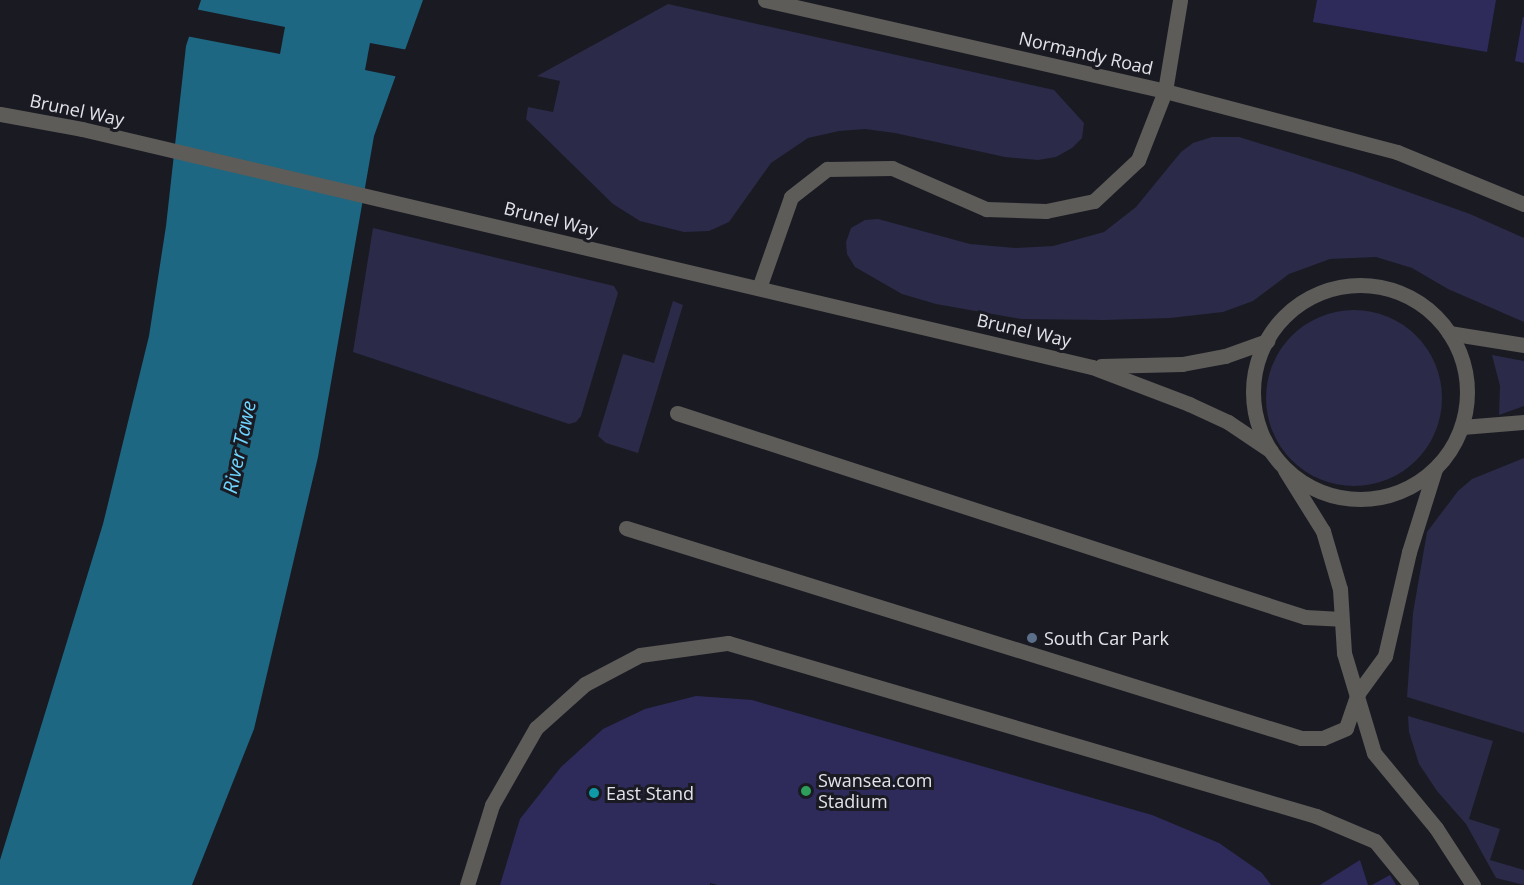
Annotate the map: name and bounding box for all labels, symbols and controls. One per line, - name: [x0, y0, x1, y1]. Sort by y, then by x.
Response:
- street label: Normandy Road: [1017, 27, 1155, 79]
- street label: Brunel Way: [28, 89, 126, 131]
- street label: Brunel Way: [502, 197, 600, 241]
- street label: Brunel Way: [975, 309, 1073, 351]
- water label: River Tawe: [217, 398, 261, 496]
- place label: South Car Park: [1044, 627, 1169, 649]
- marker: South Car Park: [1025, 631, 1039, 645]
- place label: Swansea.com Stadium: [818, 770, 932, 812]
- place label: East Stand: [606, 782, 694, 804]
- marker: Swansea.com Stadium: [799, 784, 813, 798]
- marker: East Stand: [587, 786, 601, 800]

